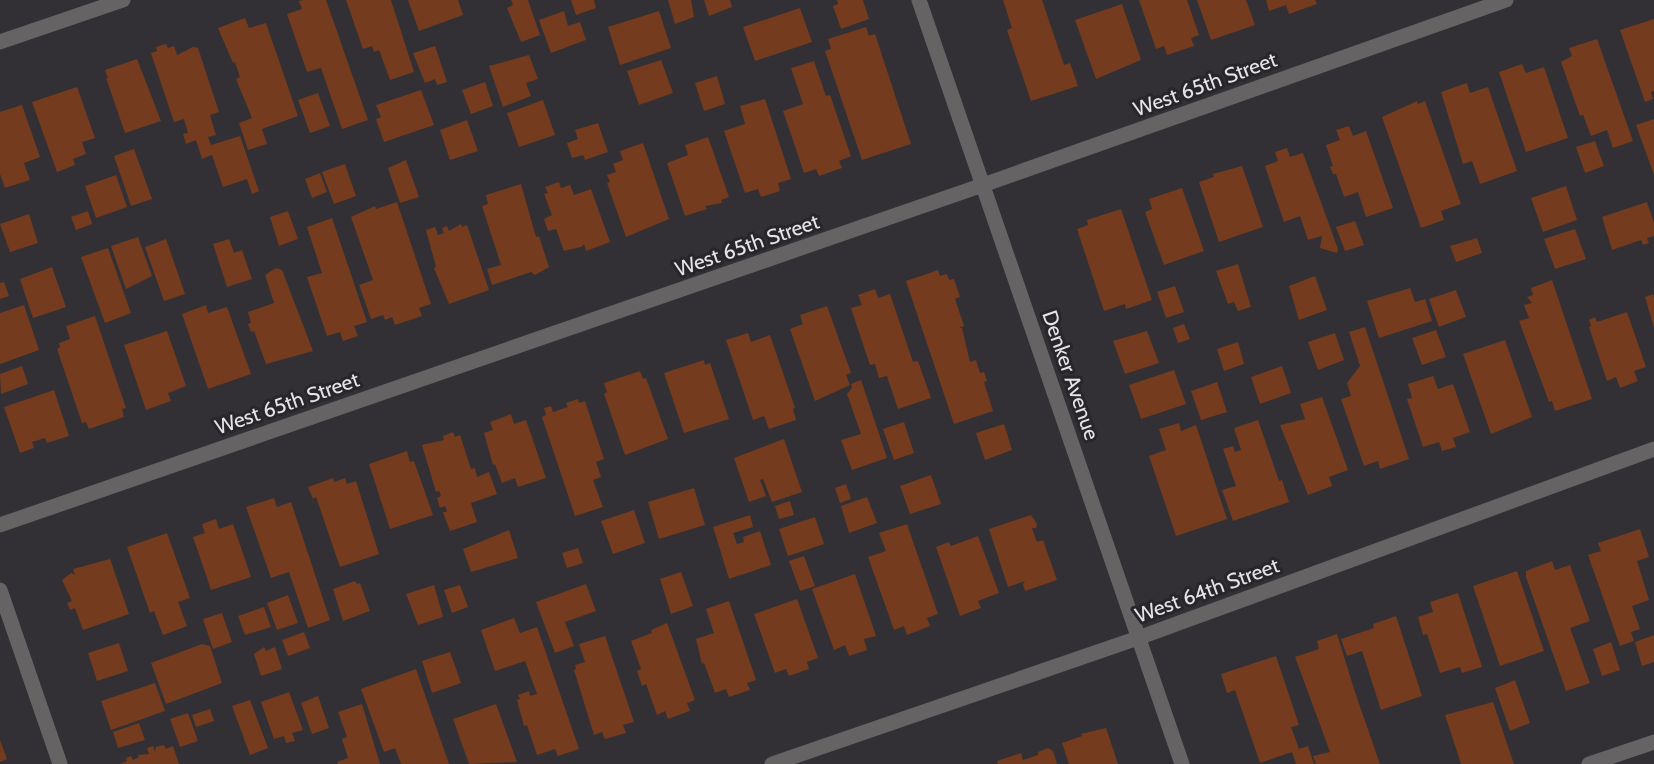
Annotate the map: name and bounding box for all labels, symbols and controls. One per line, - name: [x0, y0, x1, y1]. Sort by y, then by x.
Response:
- street label: West 65th Street: [1130, 46, 1280, 122]
- street label: West 65th Street: [672, 209, 822, 281]
- street label: Denker Avenue: [1037, 307, 1105, 443]
- street label: West 65th Street: [212, 367, 362, 439]
- street label: West 64th Street: [1132, 552, 1282, 628]

